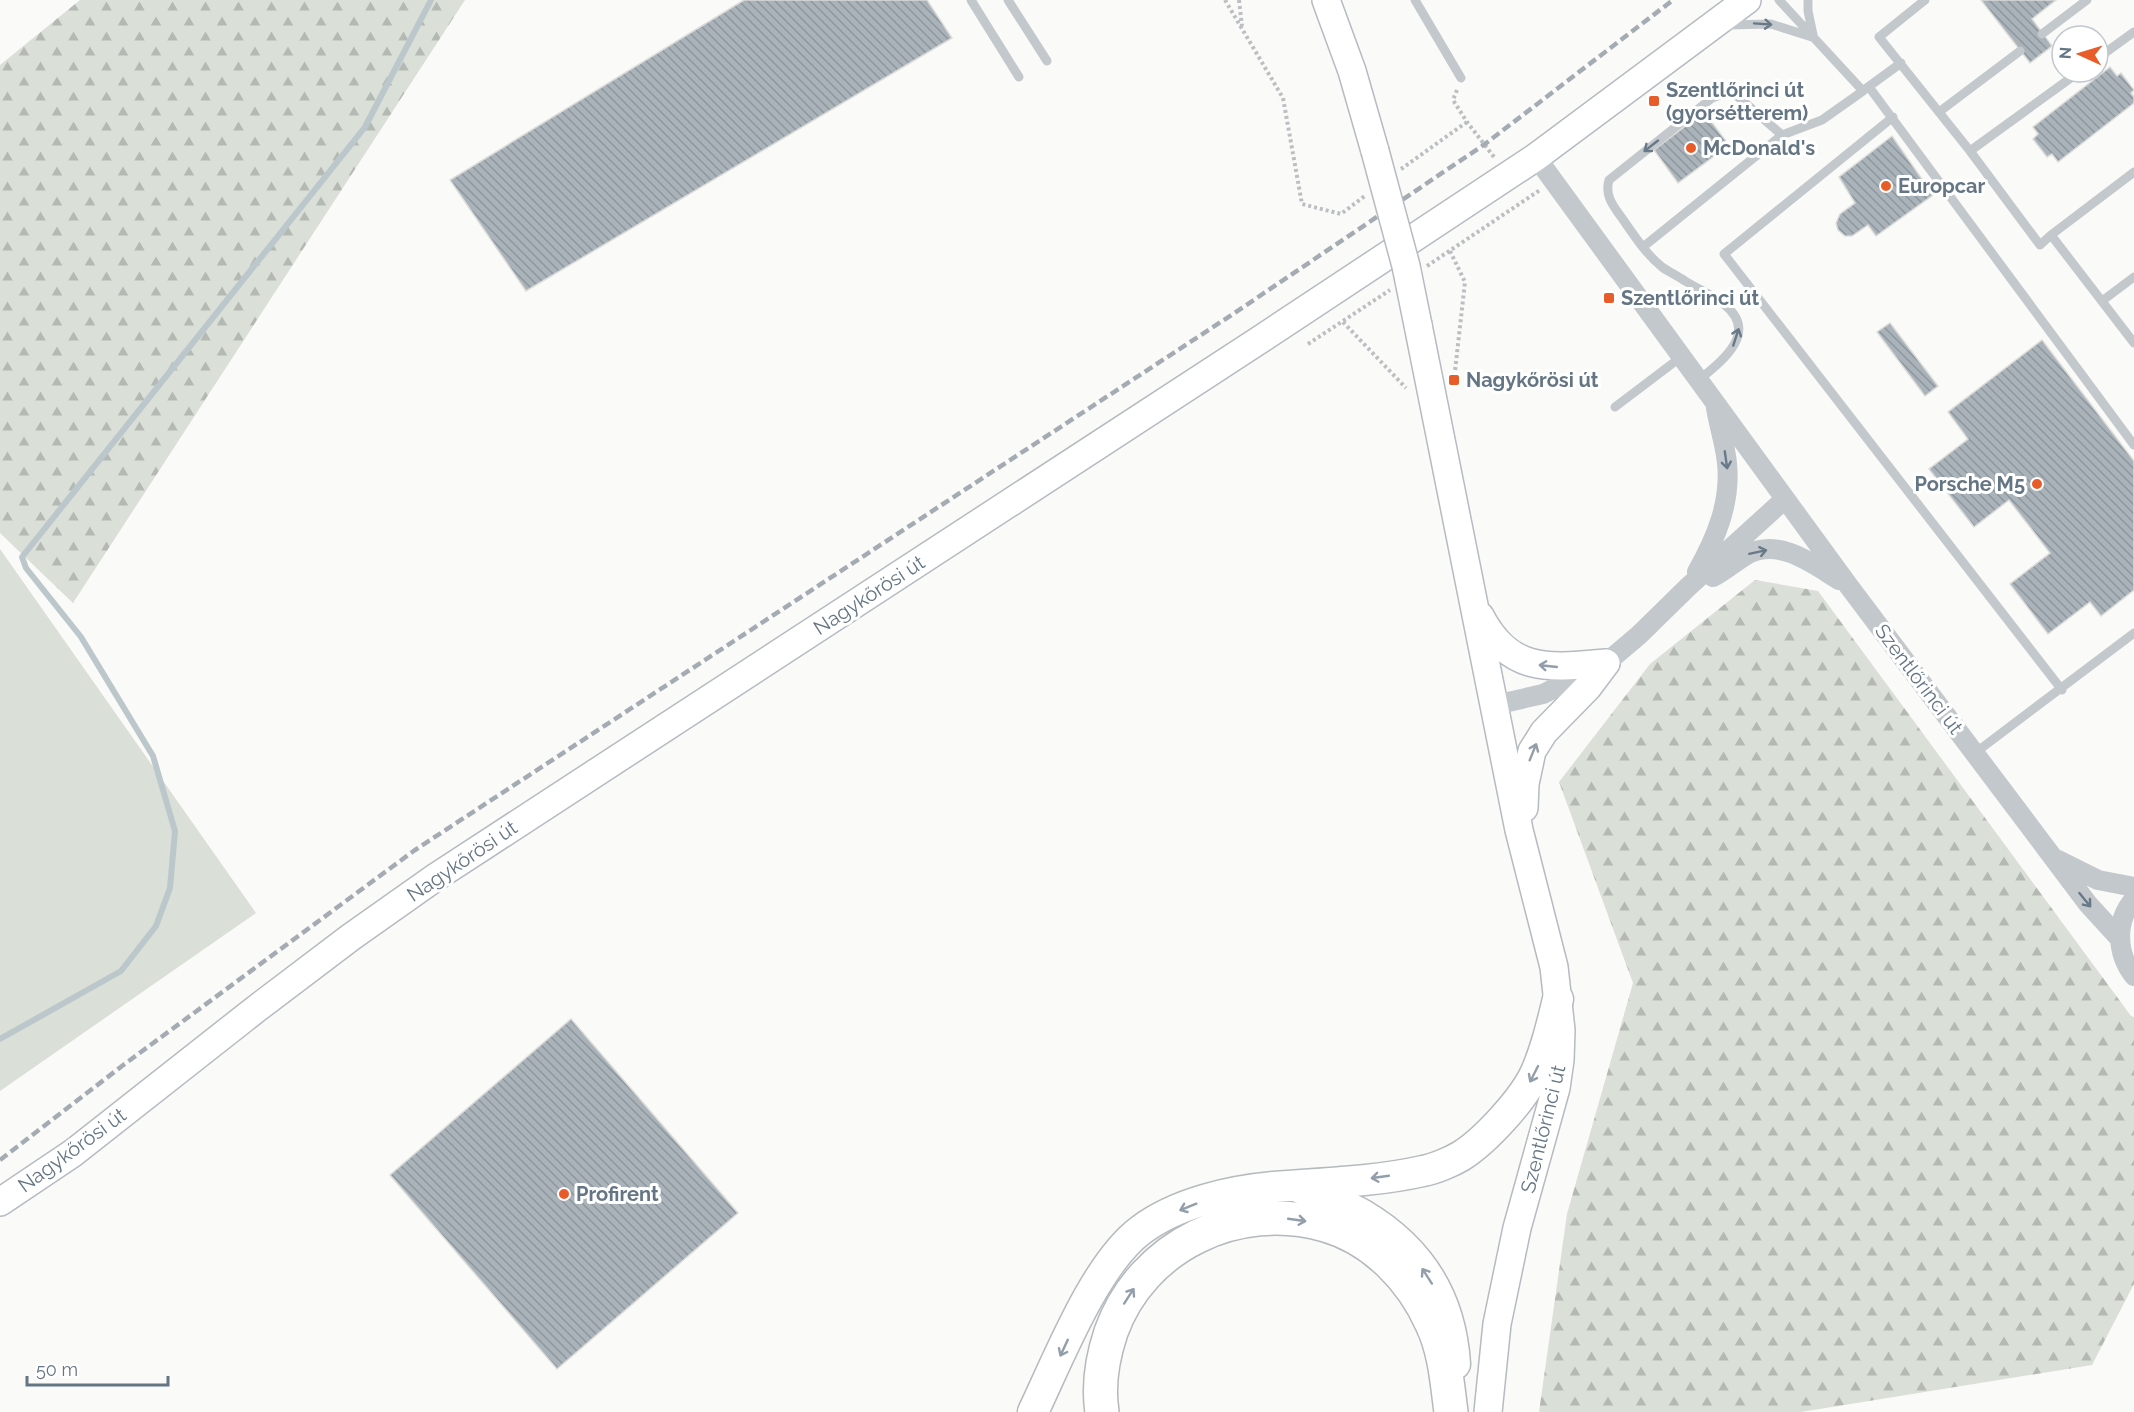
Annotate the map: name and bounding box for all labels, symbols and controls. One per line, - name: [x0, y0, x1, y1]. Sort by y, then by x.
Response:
- one-way arrow: [1753, 19, 1773, 30]
- north arrow: [2050, 24, 2110, 84]
- text: N: [2056, 46, 2075, 60]
- place label: Szentlőrinci út (gyorsétterem): [1666, 78, 1808, 125]
- marker: Szentlőrinci út (gyorsétterem): [1647, 94, 1661, 108]
- place label: McDonald's: [1703, 136, 1815, 160]
- one-way arrow: [1643, 140, 1659, 153]
- marker: McDonald's: [1684, 141, 1698, 155]
- place label: Europcar: [1898, 174, 1985, 198]
- marker: Europcar: [1879, 179, 1893, 193]
- place label: Szentlőrinci út: [1621, 286, 1759, 310]
- marker: Szentlőrinci út: [1602, 291, 1616, 305]
- one-way arrow: [1731, 328, 1742, 347]
- place label: Nagykőrösi út: [1466, 368, 1599, 392]
- marker: Nagykőrösi út: [1447, 373, 1461, 387]
- one-way arrow: [1720, 449, 1731, 469]
- place label: Porsche M5: [1914, 472, 2025, 496]
- marker: Porsche M5: [2030, 477, 2044, 491]
- one-way arrow: [1748, 546, 1768, 557]
- street label: Nagykőrösi út: [809, 550, 929, 640]
- street label: Szentlőrinci út: [1870, 619, 1968, 739]
- one-way arrow: [1539, 660, 1558, 671]
- one-way arrow: [1528, 744, 1539, 762]
- street label: Nagykőrösi út: [402, 815, 522, 907]
- one-way arrow: [2079, 892, 2092, 908]
- street label: Szentlőrinci út: [1515, 1062, 1571, 1196]
- one-way arrow: [1528, 1065, 1540, 1082]
- street label: Nagykőrösi út: [13, 1103, 131, 1197]
- one-way arrow: [1371, 1172, 1391, 1183]
- place label: Profirent: [576, 1182, 659, 1206]
- marker: Profirent: [557, 1187, 571, 1201]
- one-way arrow: [1180, 1202, 1198, 1213]
- one-way arrow: [1287, 1215, 1306, 1226]
- one-way arrow: [1421, 1267, 1434, 1284]
- one-way arrow: [1123, 1288, 1135, 1305]
- one-way arrow: [1057, 1338, 1069, 1356]
- scale bar: [27, 1349, 168, 1387]
- text: 50 m: [36, 1359, 78, 1380]

